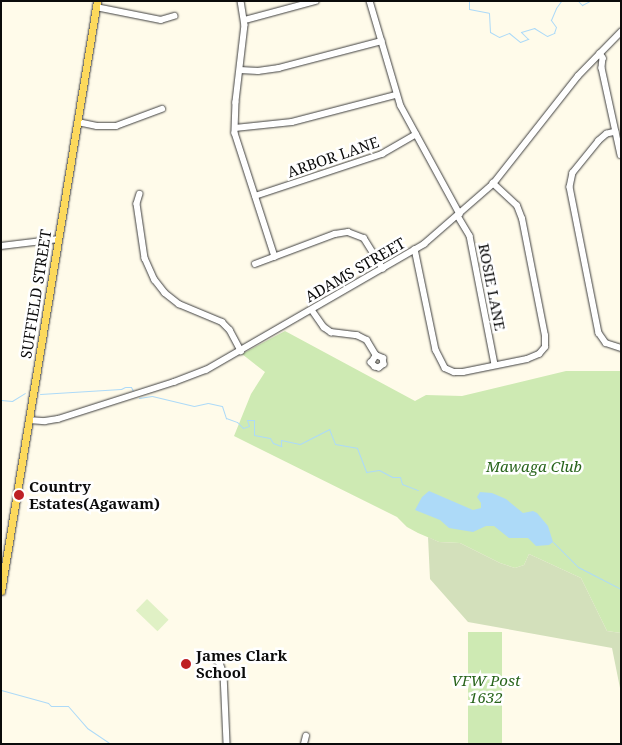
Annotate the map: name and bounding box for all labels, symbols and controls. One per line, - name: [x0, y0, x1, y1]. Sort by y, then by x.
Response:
- street label: ARBOR LANE: [285, 133, 381, 181]
- street label: SUFFIELD STREET: [17, 228, 55, 360]
- street label: ADAMS STREET: [302, 234, 408, 306]
- street label: ROSIE LANE: [475, 242, 509, 332]
- park label: Mawaga Club: [486, 458, 582, 476]
- place label: Country Estates(Agawam): [29, 477, 160, 512]
- marker: Country Estates(Agawam): [13, 489, 25, 501]
- place label: James Clark School: [196, 646, 287, 681]
- marker: James Clark School: [180, 658, 192, 670]
- park label: VFW Post 1632: [452, 671, 520, 706]

